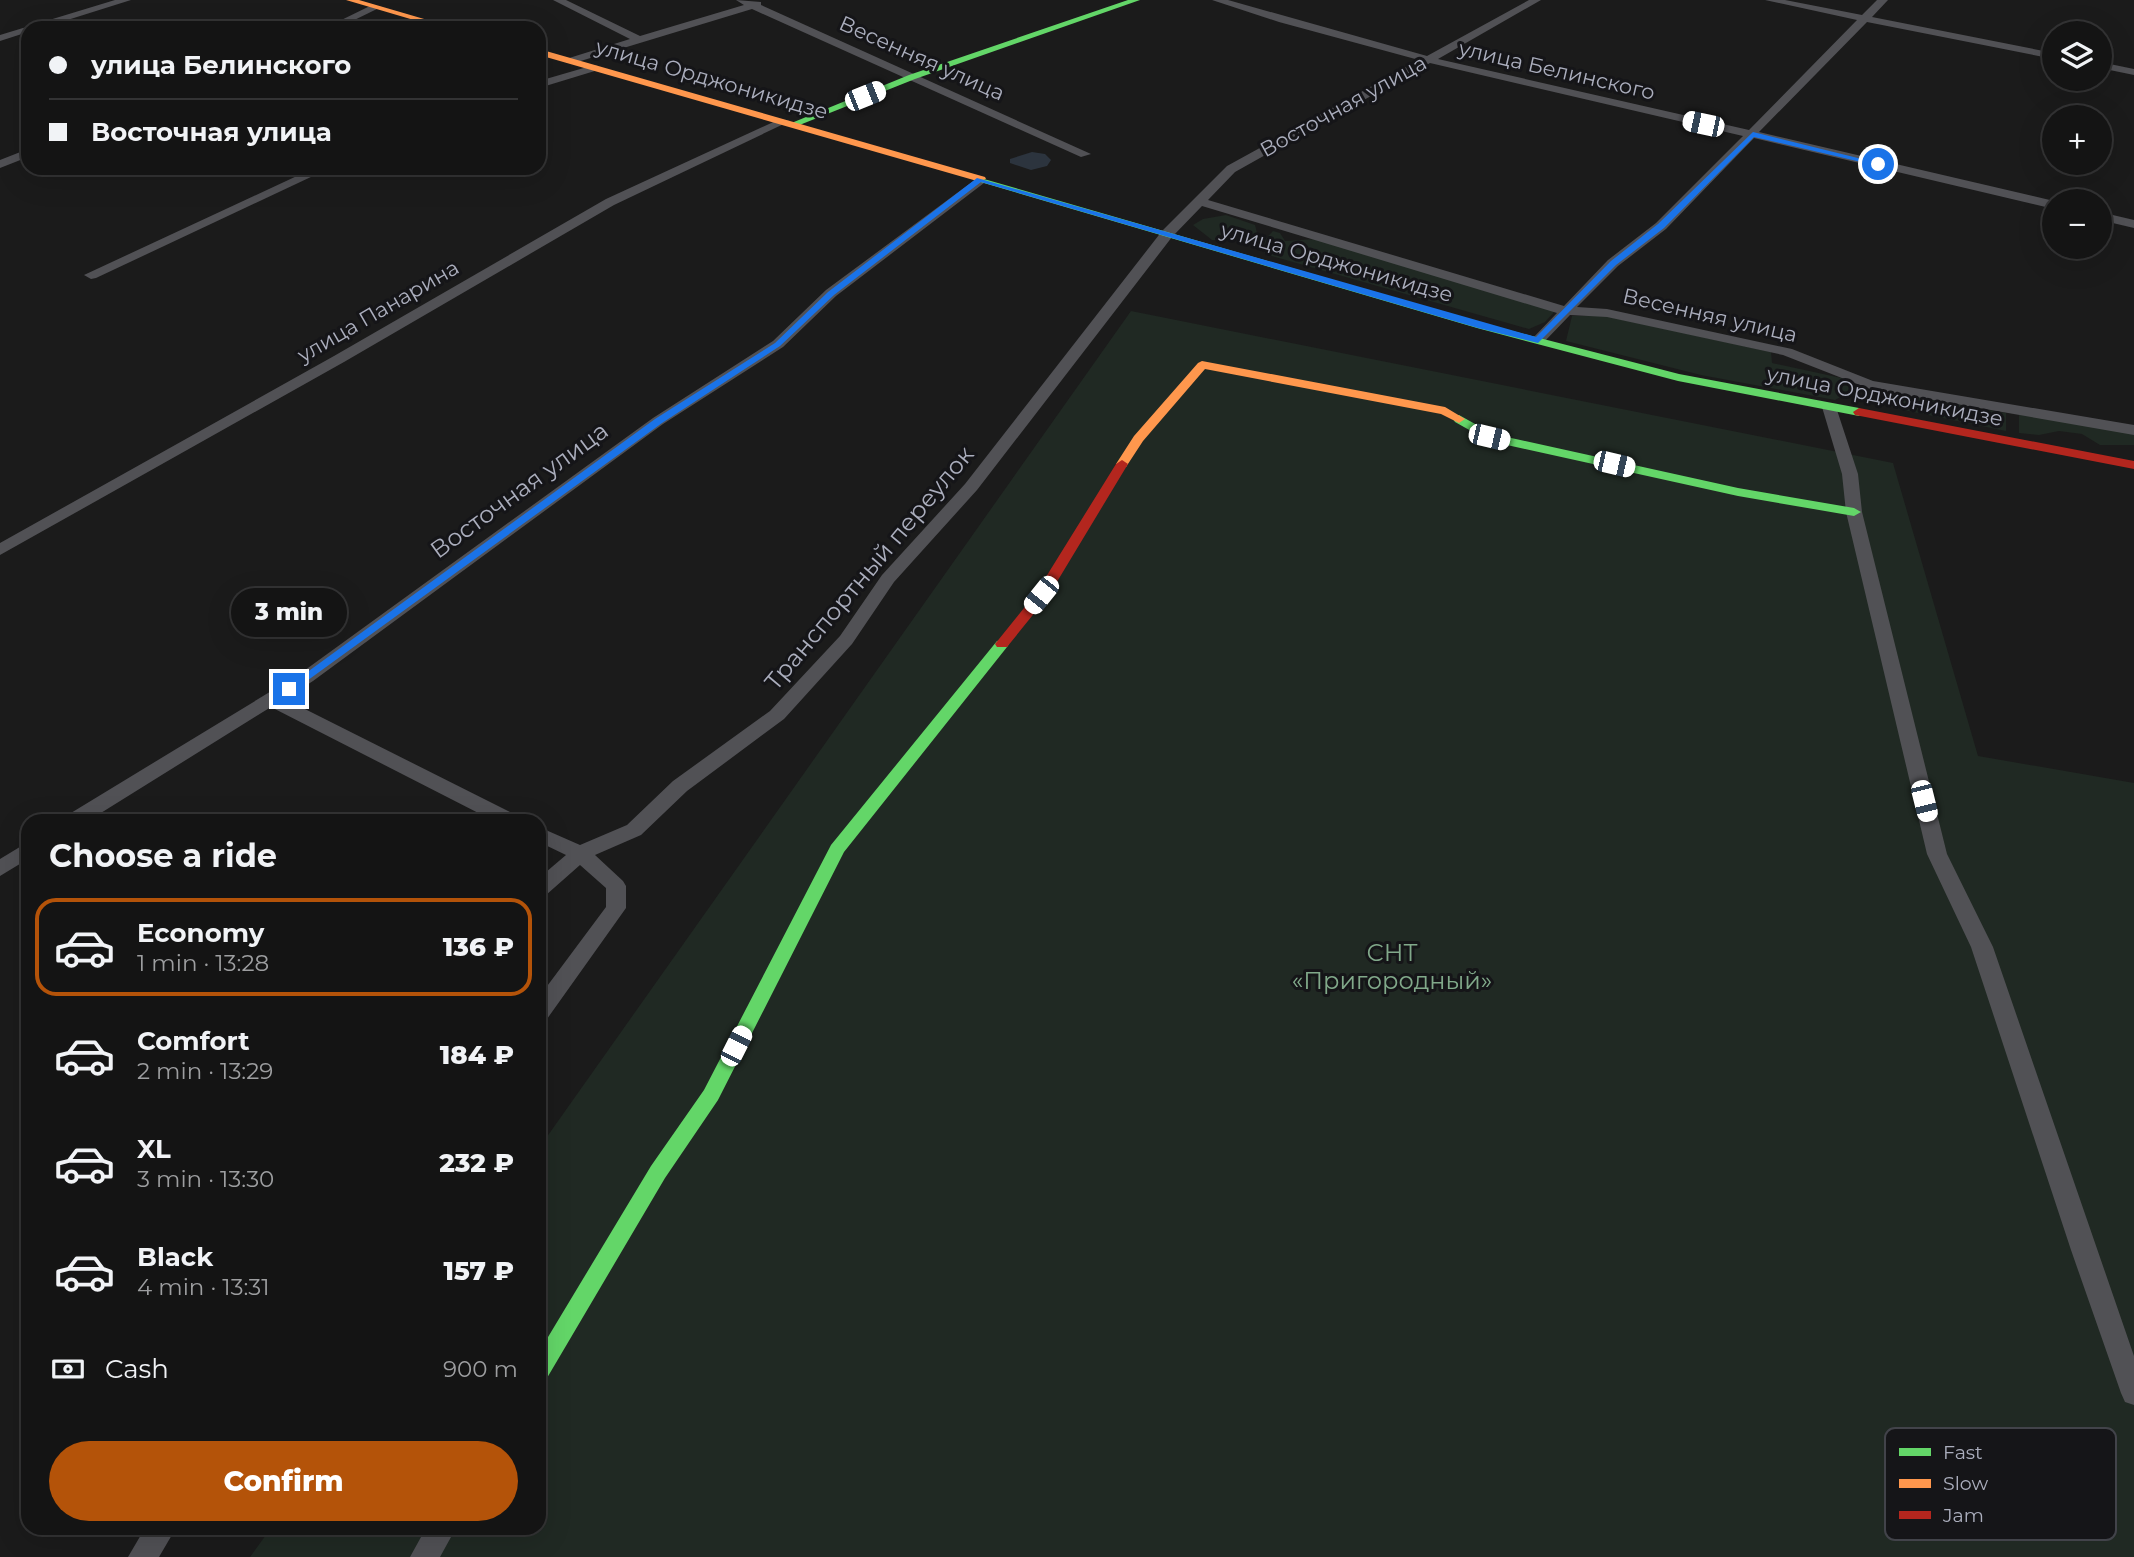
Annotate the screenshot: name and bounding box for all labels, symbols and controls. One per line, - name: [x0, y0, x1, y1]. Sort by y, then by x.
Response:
- street label: Весенняя улица: [836, 10, 1008, 106]
- map controls: [2042, 21, 2112, 259]
- button: layers: [2042, 21, 2112, 91]
- street label: улица Орджоникидзе: [592, 34, 831, 124]
- street label: улица Белинского: [1455, 35, 1658, 105]
- text: улица Белинского: [91, 49, 351, 81]
- street label: Восточная улица: [1255, 50, 1431, 162]
- car: [842, 78, 889, 114]
- button: +: [2042, 105, 2112, 175]
- car: [1681, 109, 1726, 139]
- text: Восточная улица: [91, 116, 332, 148]
- route start: [1862, 148, 1894, 180]
- button: −: [2042, 189, 2112, 259]
- street label: улица Орджоникидзе: [1217, 217, 1456, 307]
- street label: улица Панарина: [292, 255, 463, 368]
- street label: Весенняя улица: [1620, 283, 1800, 347]
- street label: улица Орджоникидзе: [1764, 361, 2005, 431]
- street label: Восточная улица: [424, 416, 614, 564]
- car: [1467, 422, 1512, 452]
- street label: Транспортный переулок: [758, 440, 980, 696]
- car: [1592, 449, 1637, 479]
- car: [1020, 572, 1063, 618]
- callout: 3 min: [231, 588, 347, 636]
- text: 3 min: [255, 598, 323, 626]
- route end: [273, 673, 305, 705]
- car: [1909, 778, 1940, 824]
- text: Choose a ride: [49, 836, 277, 875]
- icon: car: [53, 916, 116, 979]
- text: Economy: [137, 917, 264, 949]
- text: 136 ₽: [443, 931, 514, 963]
- park label: СНТ «Пригородный»: [1292, 938, 1492, 995]
- text: 1 min · 13:28: [137, 949, 269, 977]
- car: [718, 1023, 755, 1069]
- icon: car: [53, 1024, 116, 1087]
- text: Comfort: [137, 1025, 249, 1057]
- text: 184 ₽: [440, 1039, 514, 1071]
- text: 2 min · 13:29: [137, 1057, 273, 1085]
- icon: car: [53, 1132, 116, 1195]
- text: XL: [137, 1133, 171, 1165]
- text: 232 ₽: [439, 1147, 514, 1179]
- text: 3 min · 13:30: [137, 1165, 274, 1193]
- icon: car: [53, 1240, 116, 1303]
- text: Black: [137, 1241, 213, 1273]
- text: 157 ₽: [443, 1255, 514, 1287]
- text: 4 min · 13:31: [137, 1273, 270, 1301]
- icon: cash: [49, 1350, 87, 1388]
- text: Cash: [105, 1353, 169, 1385]
- text: 900 m: [443, 1355, 518, 1383]
- legend: [1885, 1428, 2116, 1540]
- button: Confirm: [49, 1441, 518, 1521]
- text: Fast: [1943, 1441, 1983, 1464]
- text: Slow: [1943, 1472, 1988, 1495]
- text: Jam: [1942, 1504, 1984, 1527]

